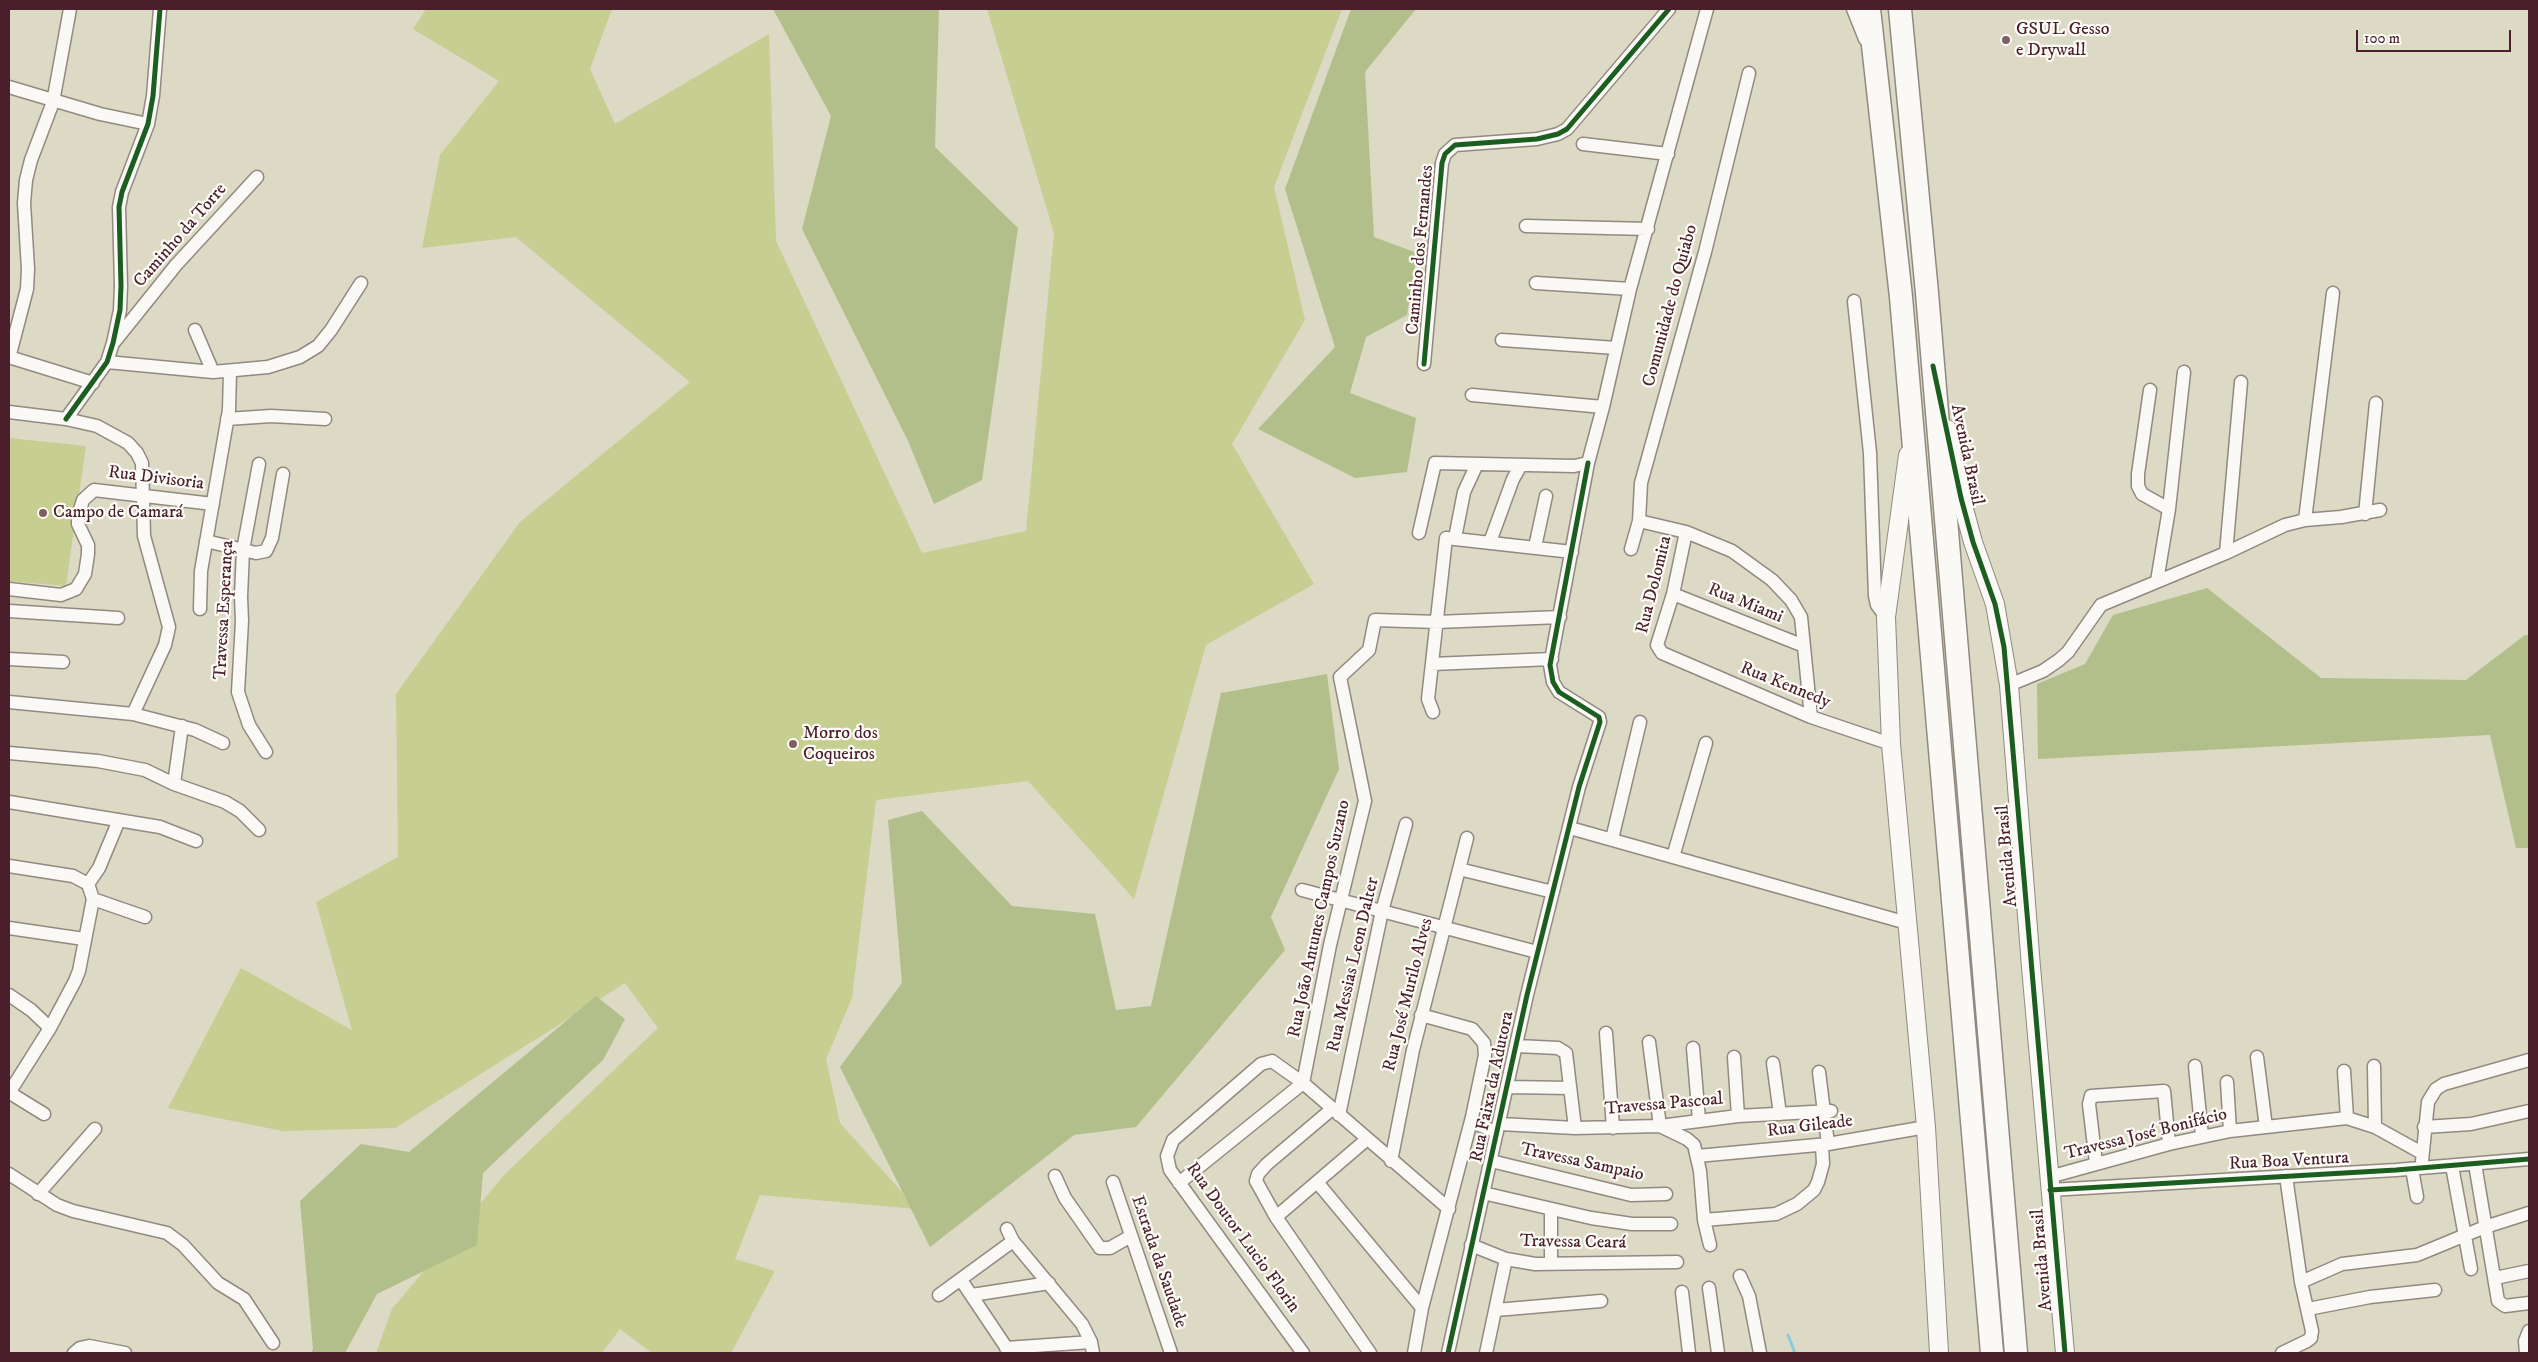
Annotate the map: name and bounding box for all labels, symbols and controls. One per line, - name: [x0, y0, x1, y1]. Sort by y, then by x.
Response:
- place label: GSUL Gesso e Drywall: [2016, 19, 2110, 62]
- scale bar: [2358, 20, 2513, 52]
- text: 100 m: [2364, 29, 2400, 48]
- marker: GSUL Gesso e Drywall: [2000, 34, 2012, 46]
- street label: Caminho dos Fernandes: [1403, 164, 1439, 336]
- street label: Caminho da Torre: [130, 180, 232, 292]
- street label: Comunidade do Quiabo: [1639, 223, 1703, 389]
- street label: Avenida Brasil: [1945, 403, 1987, 507]
- street label: Rua Divisoria: [107, 462, 205, 496]
- place label: Campo de Camará: [53, 502, 183, 524]
- marker: Campo de Camará: [37, 507, 49, 519]
- street label: Rua Dolomita: [1632, 534, 1678, 636]
- street label: Travessa Esperança: [211, 540, 239, 680]
- street label: Rua Miami: [1704, 579, 1786, 629]
- street label: Rua Kennedy: [1737, 658, 1833, 714]
- place label: Morro dos Coqueiros: [803, 723, 878, 766]
- marker: Morro dos Coqueiros: [787, 738, 799, 750]
- street label: Rua João Antunes Campos Suzano: [1284, 798, 1356, 1040]
- street label: Avenida Brasil: [1993, 804, 2023, 908]
- street label: Rua Messias Leon Dalter: [1323, 875, 1385, 1055]
- street label: Rua José Murilo Alves: [1379, 916, 1439, 1074]
- street label: Rua Faixa da Adutora: [1466, 1010, 1520, 1164]
- street label: Travessa Pascoal: [1604, 1089, 1724, 1121]
- street label: Travessa José Bonifácio: [2063, 1104, 2229, 1166]
- street label: Rua Gileade: [1766, 1111, 1854, 1143]
- street label: Travessa Sampaio: [1518, 1139, 1646, 1187]
- street label: Rua Boa Ventura: [2229, 1148, 2349, 1176]
- street label: Rua Doutor Lucio Florin: [1180, 1159, 1304, 1317]
- street label: Estrada da Saudade: [1125, 1193, 1191, 1331]
- street label: Avenida Brasil: [2028, 1208, 2058, 1312]
- street label: Travessa Ceará: [1520, 1231, 1626, 1255]

